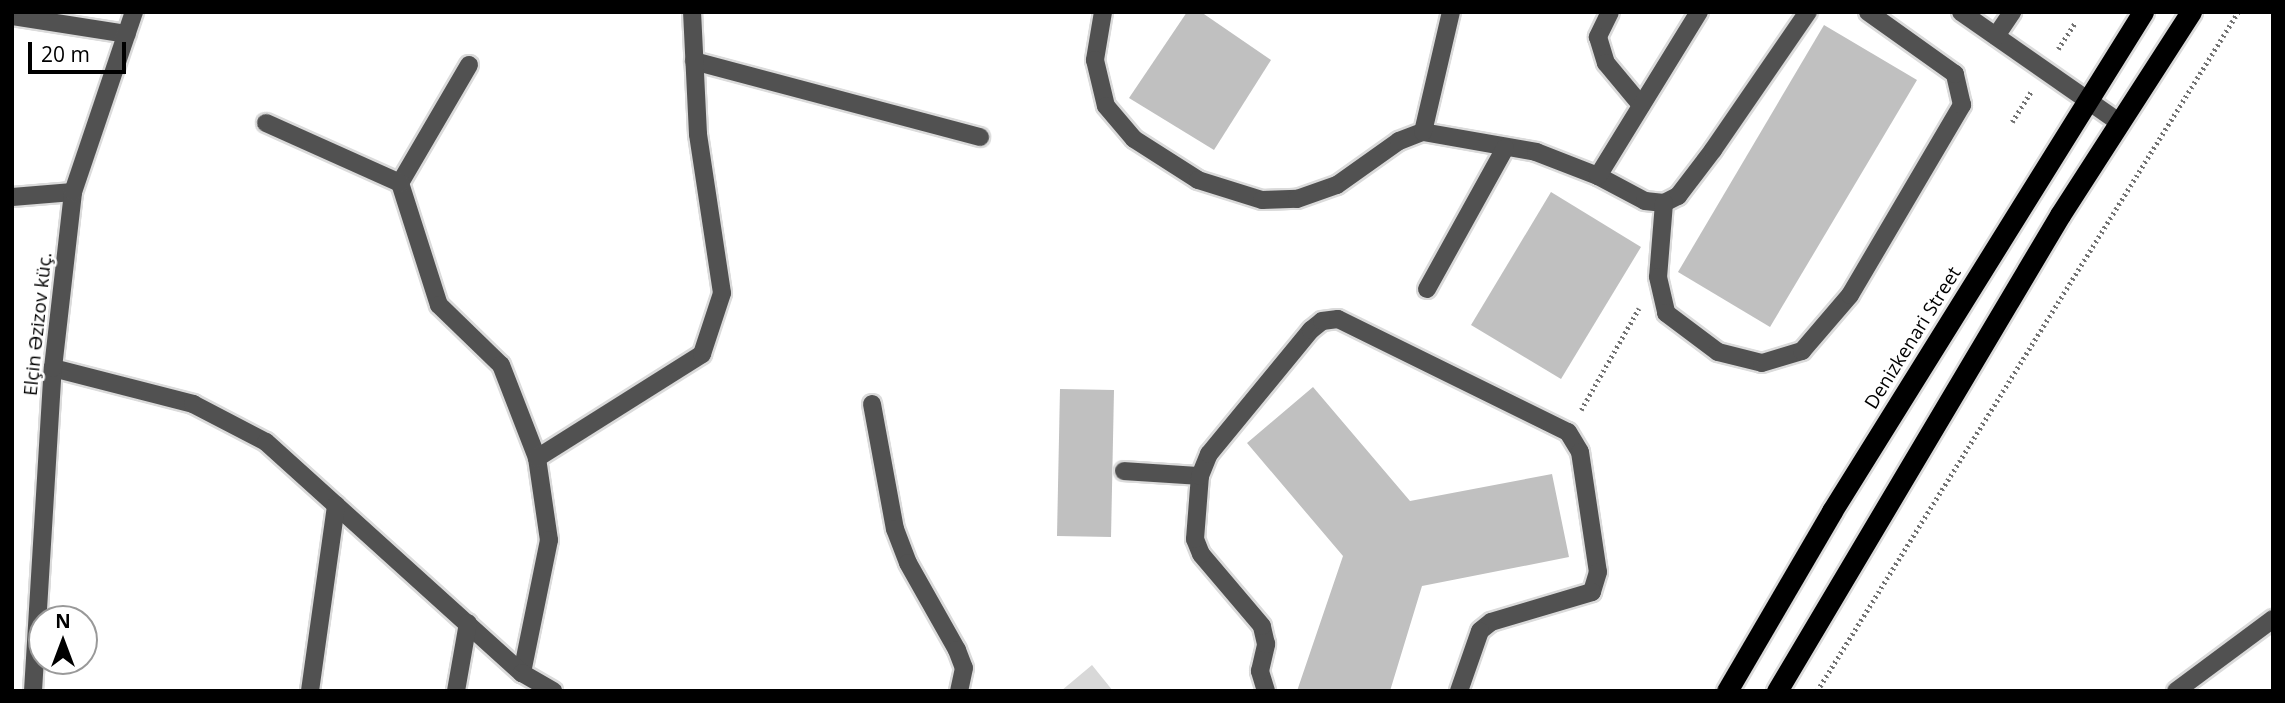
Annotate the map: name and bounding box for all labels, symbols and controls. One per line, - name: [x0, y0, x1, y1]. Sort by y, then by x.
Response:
- scale bar: [32, 28, 130, 72]
- text: 20 m: [41, 40, 90, 68]
- street label: Elçin Əzizov küç.: [19, 251, 57, 397]
- street label: Denizkenari Street: [1860, 263, 1966, 413]
- north arrow: [28, 605, 98, 675]
- text: N: [55, 608, 71, 634]

